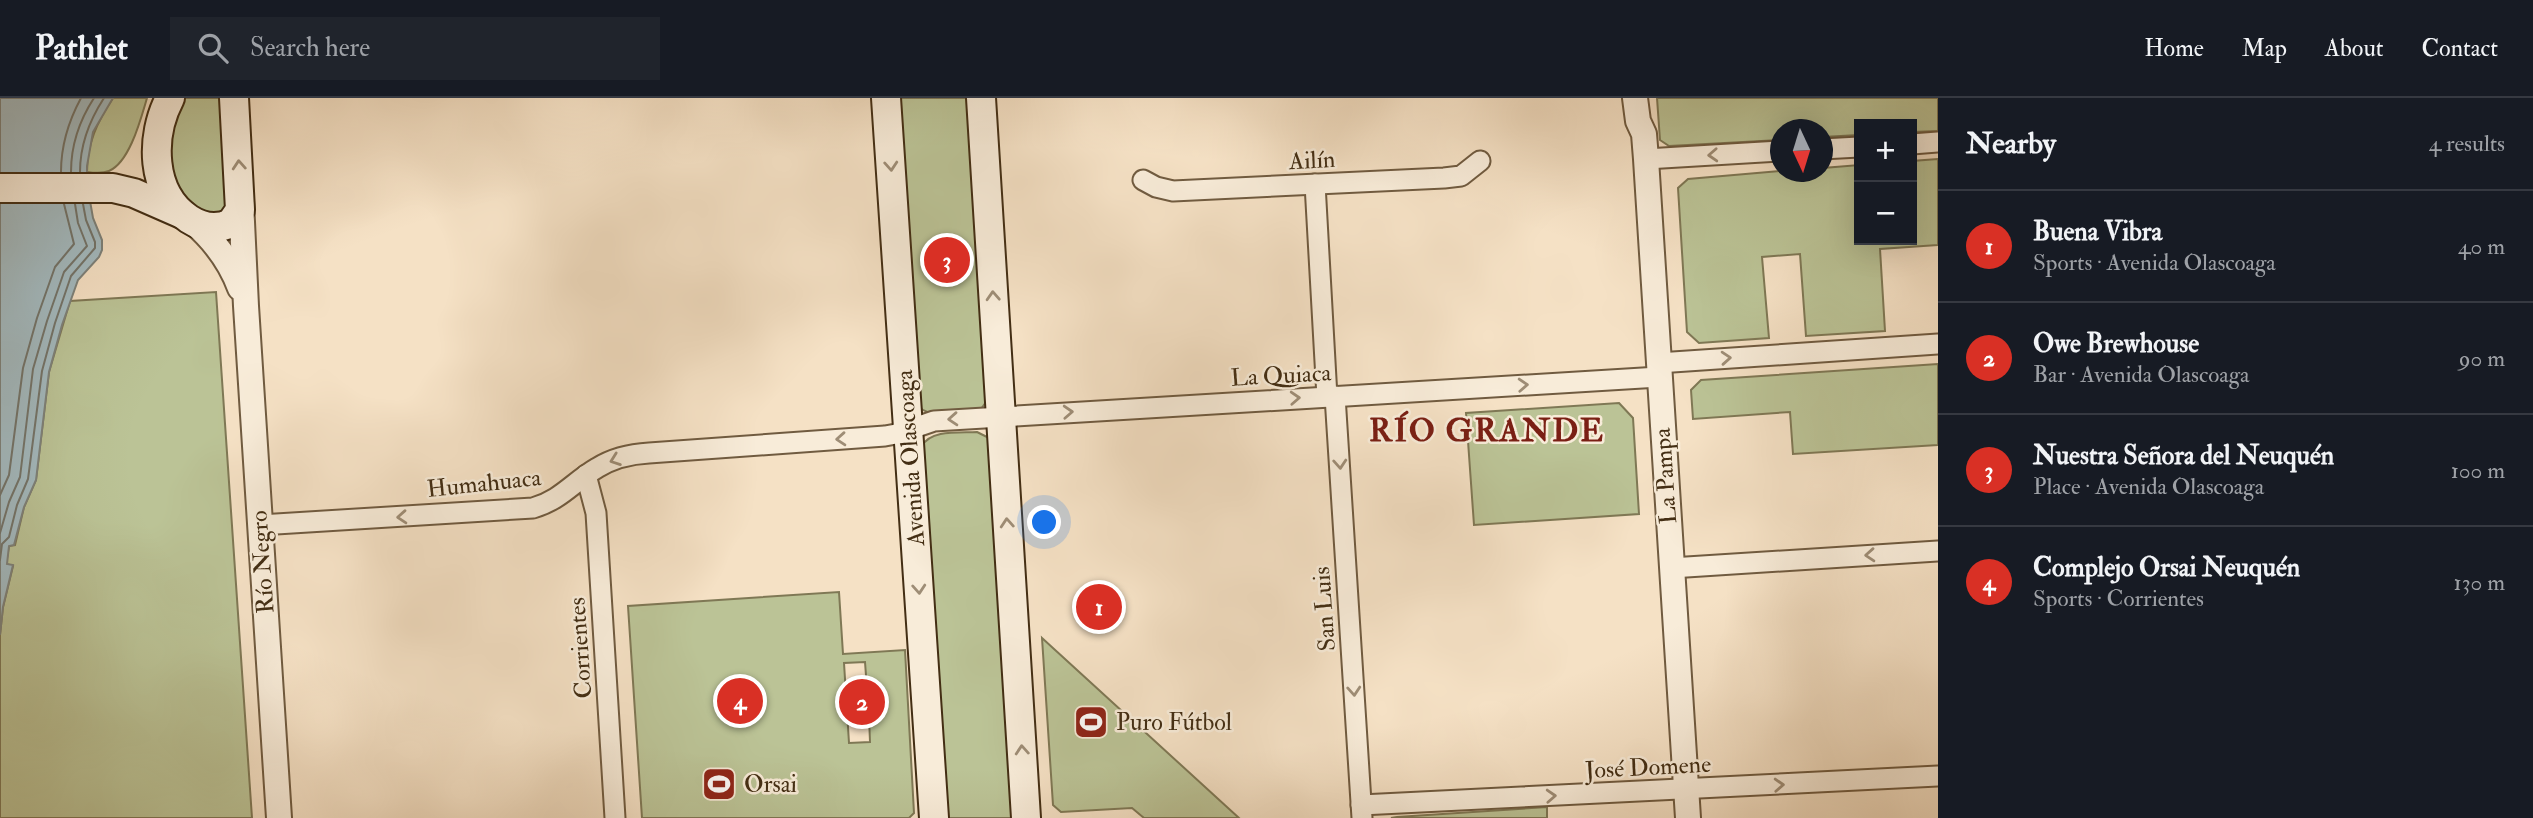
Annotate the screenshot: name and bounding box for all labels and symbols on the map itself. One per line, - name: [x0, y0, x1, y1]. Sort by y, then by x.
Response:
- north arrow: [1770, 119, 1833, 182]
- street label: Ailín: [1287, 144, 1336, 177]
- one-way arrow: [1707, 148, 1718, 163]
- one-way arrow: [231, 159, 246, 170]
- one-way arrow: [883, 161, 898, 172]
- pin: 3: [924, 234, 970, 286]
- one-way arrow: [986, 290, 1001, 301]
- one-way arrow: [1721, 351, 1732, 366]
- street label: La Quiaca: [1230, 357, 1333, 394]
- street label: Avenida Olascoaga: [889, 368, 932, 548]
- one-way arrow: [1517, 378, 1528, 393]
- one-way arrow: [1290, 391, 1301, 406]
- one-way arrow: [1063, 405, 1074, 420]
- district label: RÍO GRANDE: [1369, 410, 1605, 451]
- one-way arrow: [948, 411, 959, 426]
- street label: La Pampa: [1647, 426, 1684, 525]
- one-way arrow: [835, 431, 846, 446]
- one-way arrow: [610, 452, 622, 466]
- one-way arrow: [1332, 459, 1347, 470]
- street label: Humahuaca: [425, 462, 544, 505]
- your location: [1027, 505, 1061, 539]
- street label: Río Negro: [243, 509, 282, 615]
- one-way arrow: [396, 509, 407, 524]
- one-way arrow: [1000, 517, 1015, 528]
- one-way arrow: [1864, 547, 1875, 562]
- street label: San Luis: [1306, 565, 1343, 652]
- pin: 1: [1076, 581, 1122, 633]
- one-way arrow: [911, 583, 926, 594]
- street label: Corrientes: [561, 596, 600, 700]
- pin: 4: [717, 675, 763, 727]
- pin: 2: [839, 676, 885, 728]
- one-way arrow: [1346, 686, 1361, 697]
- sports icon: Puro Fútbol: [1072, 703, 1110, 741]
- place label: Puro Fútbol: [1116, 707, 1232, 738]
- one-way arrow: [1014, 744, 1029, 755]
- street label: José Domene: [1583, 749, 1712, 786]
- sports icon: Orsai: [700, 765, 738, 803]
- place label: Orsai: [744, 769, 797, 800]
- one-way arrow: [1773, 778, 1784, 793]
- one-way arrow: [1546, 789, 1557, 804]

